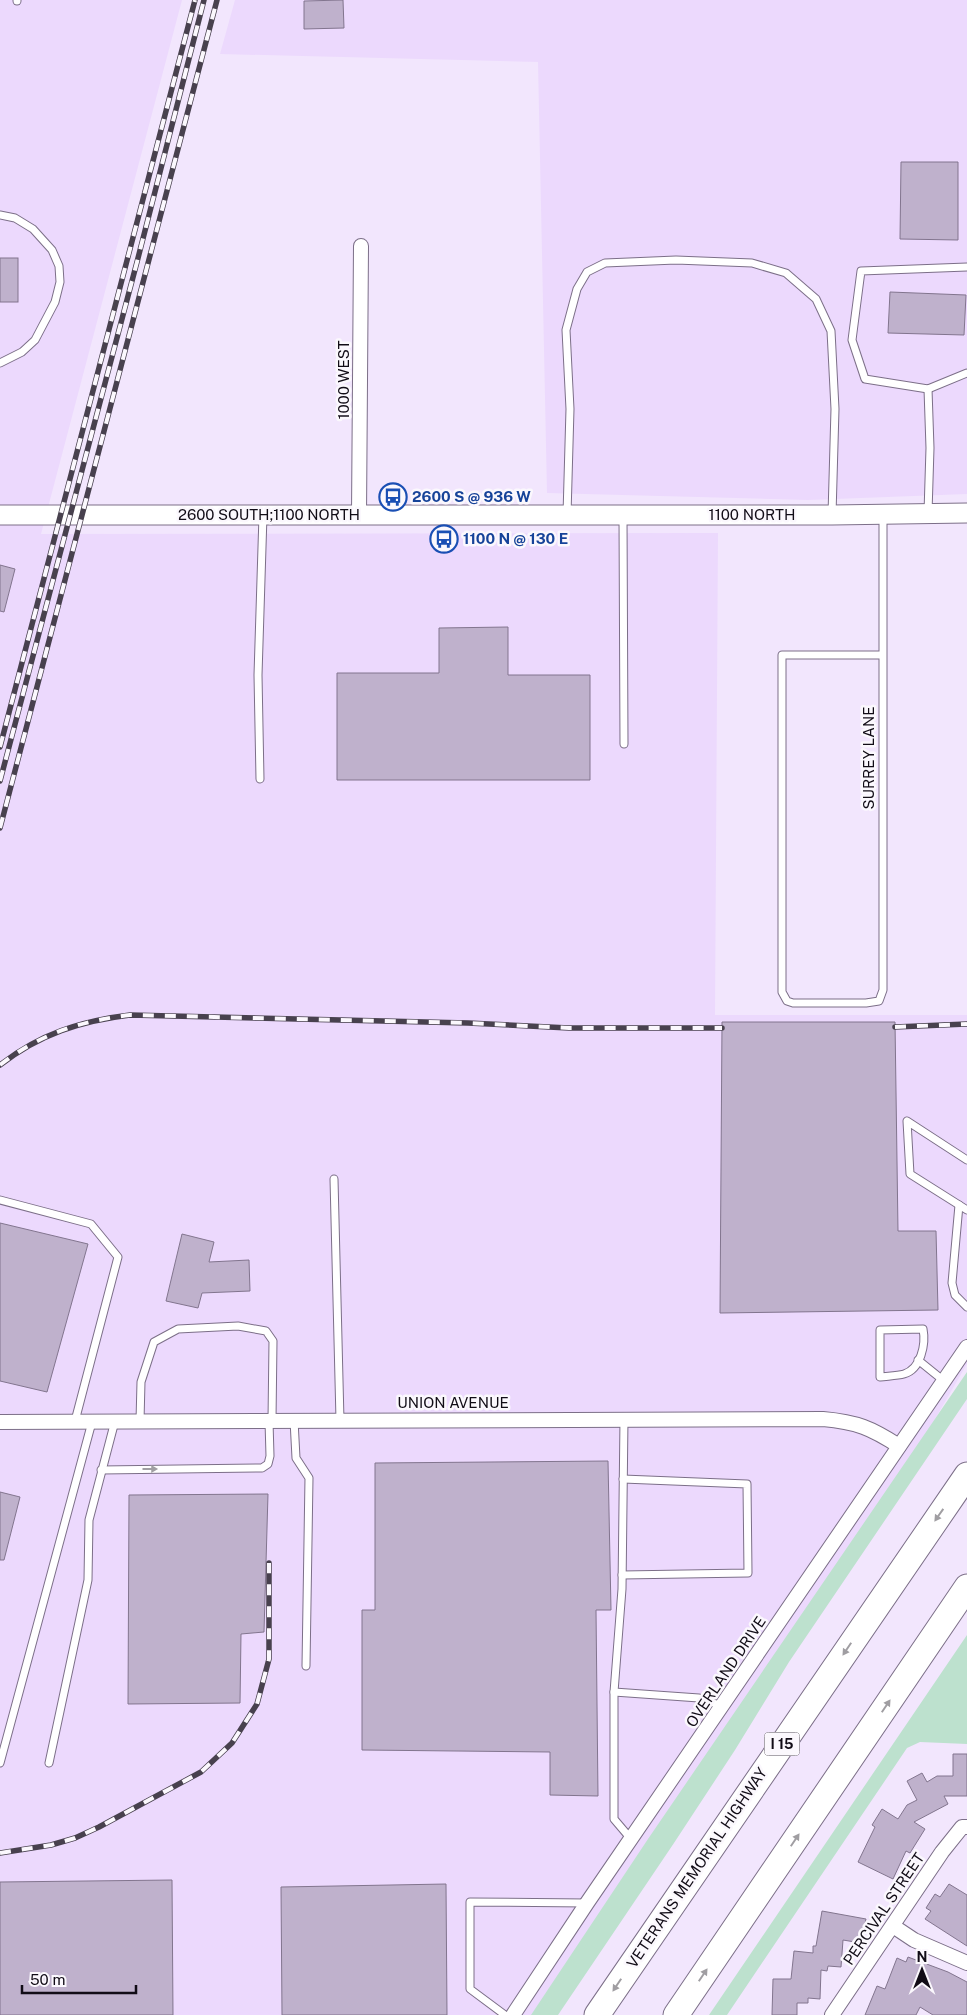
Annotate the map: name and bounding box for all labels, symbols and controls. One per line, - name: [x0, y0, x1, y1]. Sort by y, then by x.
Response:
- street label: 1000 WEST: [335, 340, 352, 420]
- bus stop icon: 2600 S @ 936 W: [378, 482, 408, 512]
- place label: 2600 S @ 936 W: [412, 488, 531, 505]
- street label: 2600 SOUTH;1100 NORTH: [178, 506, 360, 523]
- street label: 1100 NORTH: [709, 506, 795, 523]
- bus stop icon: 1100 N @ 130 E: [429, 524, 459, 554]
- place label: 1100 N @ 130 E: [463, 530, 568, 547]
- street label: SURREY LANE: [860, 706, 877, 810]
- street label: UNION AVENUE: [397, 1394, 509, 1411]
- one-way arrow: [142, 1465, 158, 1473]
- one-way arrow: [934, 1508, 944, 1522]
- street label: OVERLAND DRIVE: [682, 1613, 769, 1730]
- one-way arrow: [842, 1642, 852, 1655]
- one-way arrow: [881, 1699, 891, 1713]
- road number: I 15: [764, 1732, 800, 1756]
- street label: VETERANS MEMORIAL HIGHWAY: [623, 1764, 770, 1971]
- one-way arrow: [790, 1834, 800, 1847]
- street label: PERCIVAL STREET: [840, 1849, 927, 1968]
- north arrow: [897, 1945, 947, 1995]
- text: N: [917, 1949, 927, 1965]
- scale bar: [22, 1962, 136, 1994]
- one-way arrow: [698, 1968, 708, 1981]
- text: 50 m: [30, 1971, 65, 1988]
- one-way arrow: [613, 1979, 622, 1992]

